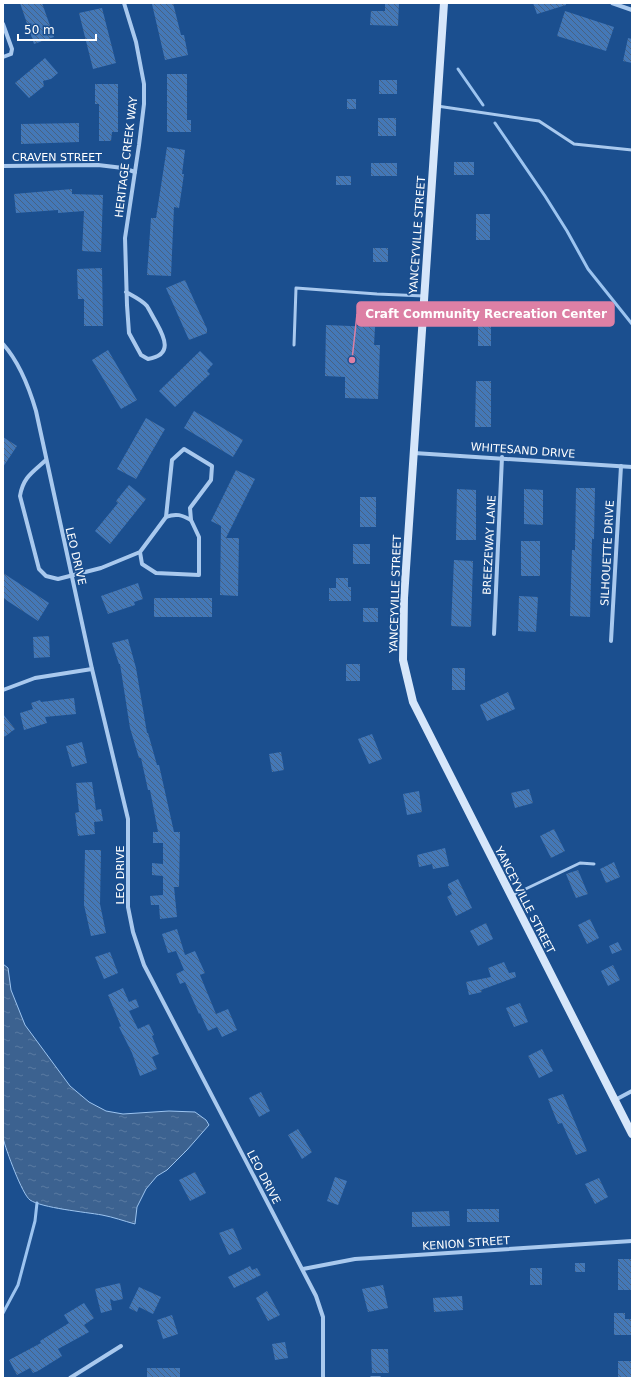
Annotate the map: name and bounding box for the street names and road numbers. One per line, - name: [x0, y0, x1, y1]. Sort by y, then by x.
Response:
- street label: HERITAGE CREEK WAY: [113, 96, 140, 218]
- street label: CRAVEN STREET: [12, 151, 102, 164]
- street label: YANCEYVILLE STREET: [407, 175, 428, 296]
- street label: WHITESAND DRIVE: [470, 440, 576, 461]
- street label: BREEZEWAY LANE: [480, 495, 499, 595]
- street label: SILHOUETTE DRIVE: [598, 500, 617, 606]
- street label: LEO DRIVE: [63, 526, 88, 586]
- street label: YANCEYVILLE STREET: [387, 534, 404, 654]
- street label: YANCEYVILLE STREET: [491, 844, 557, 956]
- street label: LEO DRIVE: [114, 845, 127, 905]
- street label: LEO DRIVE: [244, 1148, 283, 1206]
- street label: KENION STREET: [422, 1234, 511, 1253]

